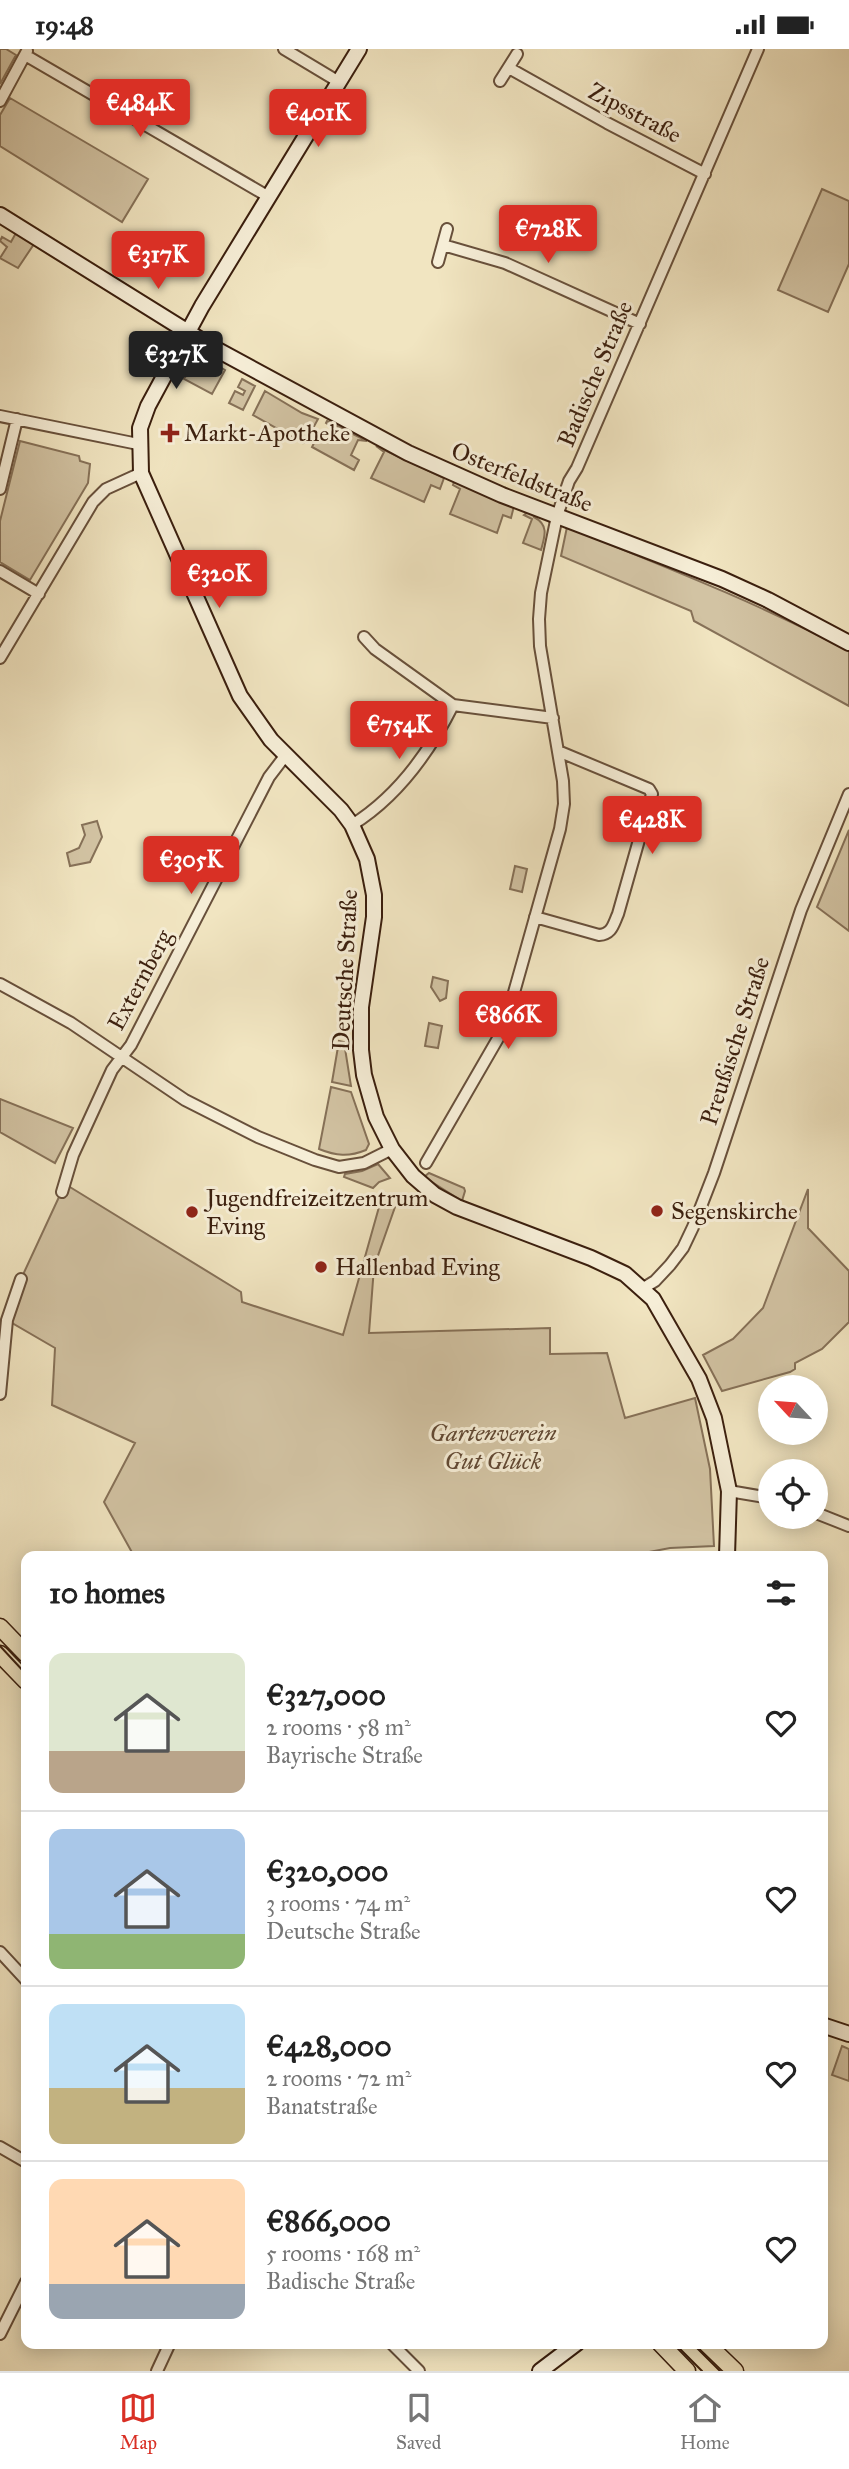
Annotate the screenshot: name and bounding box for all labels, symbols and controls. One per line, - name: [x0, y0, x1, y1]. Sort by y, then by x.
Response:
- text: 19:48: [35, 9, 94, 41]
- street label: Zipsstraße: [583, 76, 687, 150]
- pin: €484K: [91, 80, 189, 139]
- text: €484K: [106, 88, 174, 116]
- pin: €401K: [269, 90, 367, 149]
- text: €401K: [285, 98, 351, 126]
- pin: €728K: [499, 205, 597, 265]
- text: €728K: [515, 214, 581, 242]
- pin: €317K: [109, 231, 207, 291]
- text: €317K: [128, 240, 188, 268]
- street label: Badische Straße: [551, 296, 639, 452]
- pin: €327K: [127, 331, 225, 391]
- text: €327K: [145, 340, 207, 368]
- place label: Markt-Apotheke: [184, 418, 350, 448]
- marker: Markt-Apotheke: [162, 425, 178, 441]
- street label: Osterfeldstraße: [447, 435, 597, 519]
- pin: €320K: [170, 551, 268, 610]
- text: €320K: [187, 559, 251, 587]
- pin: €754K: [350, 701, 448, 761]
- text: €754K: [366, 710, 432, 738]
- pin: €428K: [603, 797, 701, 856]
- text: €428K: [619, 805, 685, 833]
- pin: €305K: [142, 837, 240, 896]
- text: €305K: [159, 845, 223, 873]
- street label: Deutsche Straße: [326, 889, 364, 1051]
- street label: Externberg: [101, 924, 179, 1036]
- street label: Preußische Straße: [694, 953, 776, 1129]
- pin: €866K: [459, 991, 557, 1051]
- text: €866K: [475, 1000, 541, 1028]
- place label: Jugendfreizeitzentrum Eving: [203, 1183, 428, 1241]
- place label: Segenskirche: [671, 1196, 798, 1226]
- marker: Segenskirche: [649, 1203, 665, 1219]
- marker: Jugendfreizeitzentrum Eving: [184, 1204, 200, 1220]
- place label: Hallenbad Eving: [335, 1252, 501, 1282]
- marker: Hallenbad Eving: [313, 1259, 329, 1275]
- north arrow: [758, 1375, 828, 1445]
- map controls: [758, 1375, 828, 1529]
- park label: Gartenverein Gut Glück: [430, 1418, 557, 1476]
- button: locate: [758, 1459, 828, 1529]
- icon: filters: [762, 1574, 800, 1612]
- text: 10 homes: [49, 1575, 165, 1611]
- text: €327,000: [266, 1677, 386, 1713]
- icon: home: [105, 1681, 189, 1765]
- icon: heart: [762, 1704, 800, 1742]
- text: 2 rooms · 58 m²: [266, 1713, 411, 1741]
- text: Bayrische Straße: [266, 1741, 423, 1769]
- text: €320,000: [266, 1853, 389, 1889]
- icon: home: [105, 1857, 189, 1941]
- icon: heart: [762, 1880, 800, 1918]
- text: 3 rooms · 74 m²: [266, 1889, 410, 1917]
- text: Deutsche Straße: [266, 1917, 421, 1945]
- text: €428,000: [266, 2028, 392, 2064]
- icon: home: [105, 2032, 189, 2116]
- icon: heart: [762, 2055, 800, 2093]
- text: 2 rooms · 72 m²: [266, 2064, 411, 2092]
- text: Banatstraße: [266, 2092, 378, 2120]
- text: €866,000: [266, 2203, 391, 2239]
- icon: home: [105, 2207, 189, 2291]
- icon: heart: [762, 2230, 800, 2268]
- text: 5 rooms · 168 m²: [266, 2239, 420, 2267]
- text: Badische Straße: [266, 2267, 415, 2295]
- tab: Map: [119, 2389, 157, 2454]
- tab: Saved: [396, 2389, 441, 2454]
- tab: Home: [680, 2389, 730, 2454]

